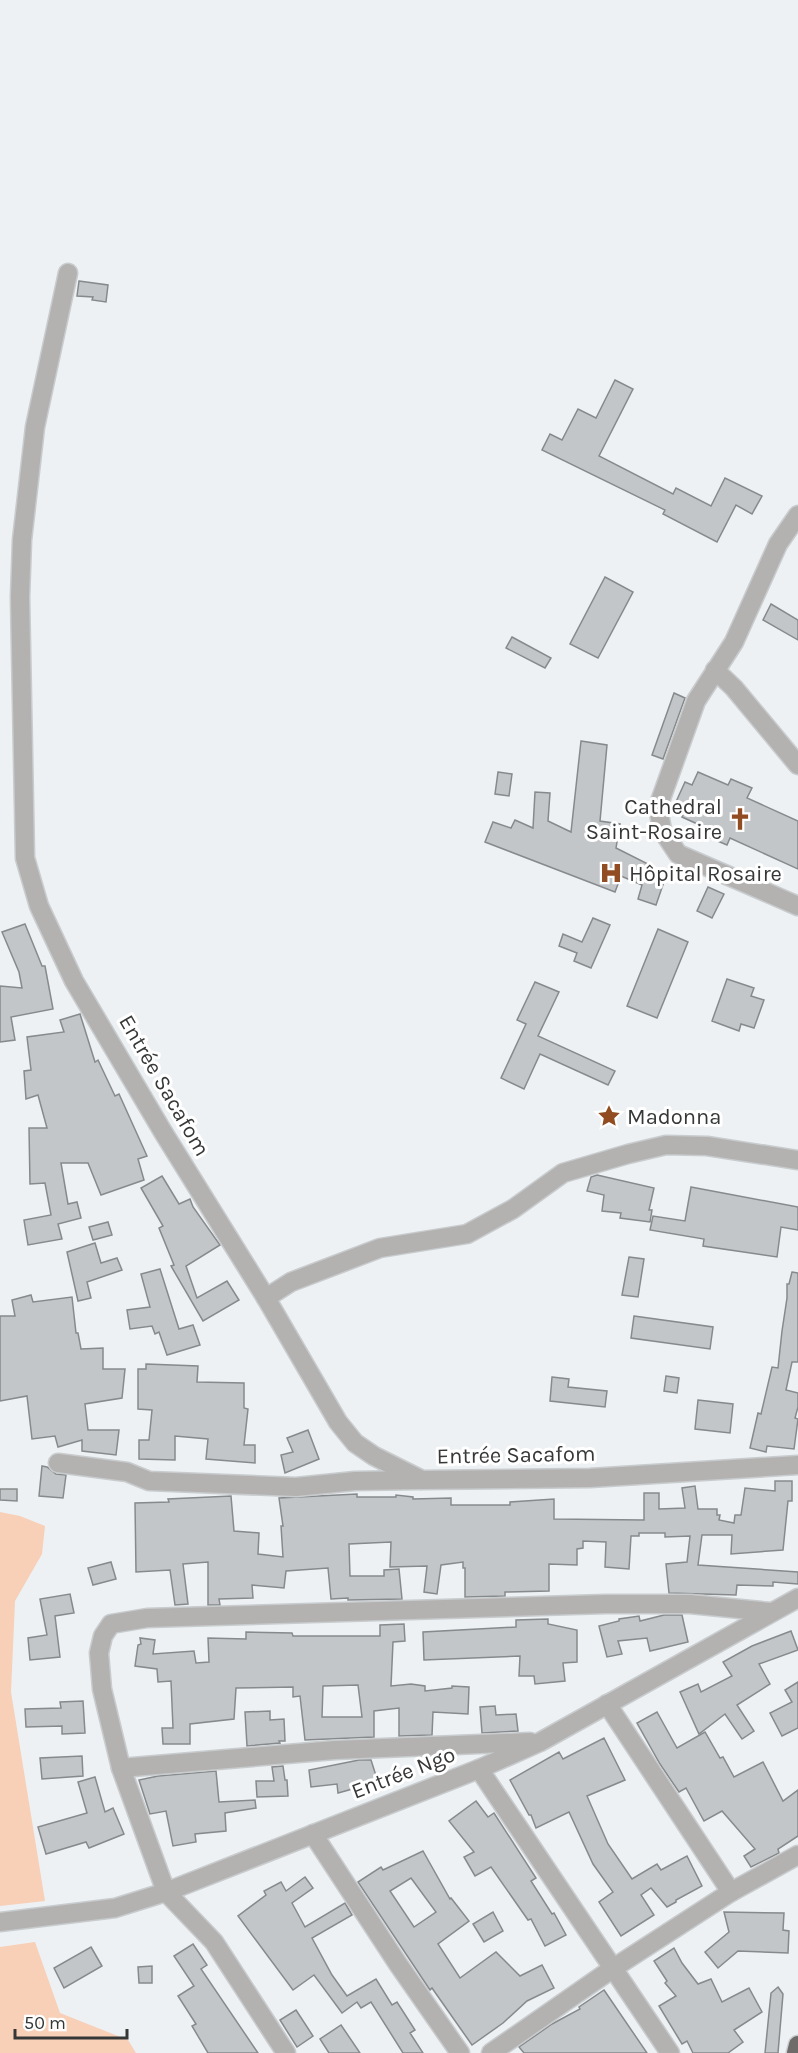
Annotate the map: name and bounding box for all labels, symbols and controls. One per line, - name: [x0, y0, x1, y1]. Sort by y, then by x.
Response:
- place label: Cathedral Saint-Rosaire: [586, 794, 722, 845]
- church icon: Cathedral Saint-Rosaire: [727, 806, 753, 832]
- hospital icon: Hôpital Rosaire: [598, 860, 624, 886]
- place label: Hôpital Rosaire: [629, 861, 782, 887]
- street label: Entrée Sacafom: [113, 1010, 215, 1161]
- place icon: Madonna: [596, 1103, 622, 1129]
- place label: Madonna: [627, 1104, 721, 1130]
- street label: Entrée Sacafom: [436, 1441, 596, 1469]
- street label: Entrée Ngo: [348, 1741, 459, 1805]
- scale bar: [15, 2002, 128, 2040]
- text: 50 m: [24, 2012, 66, 2034]

